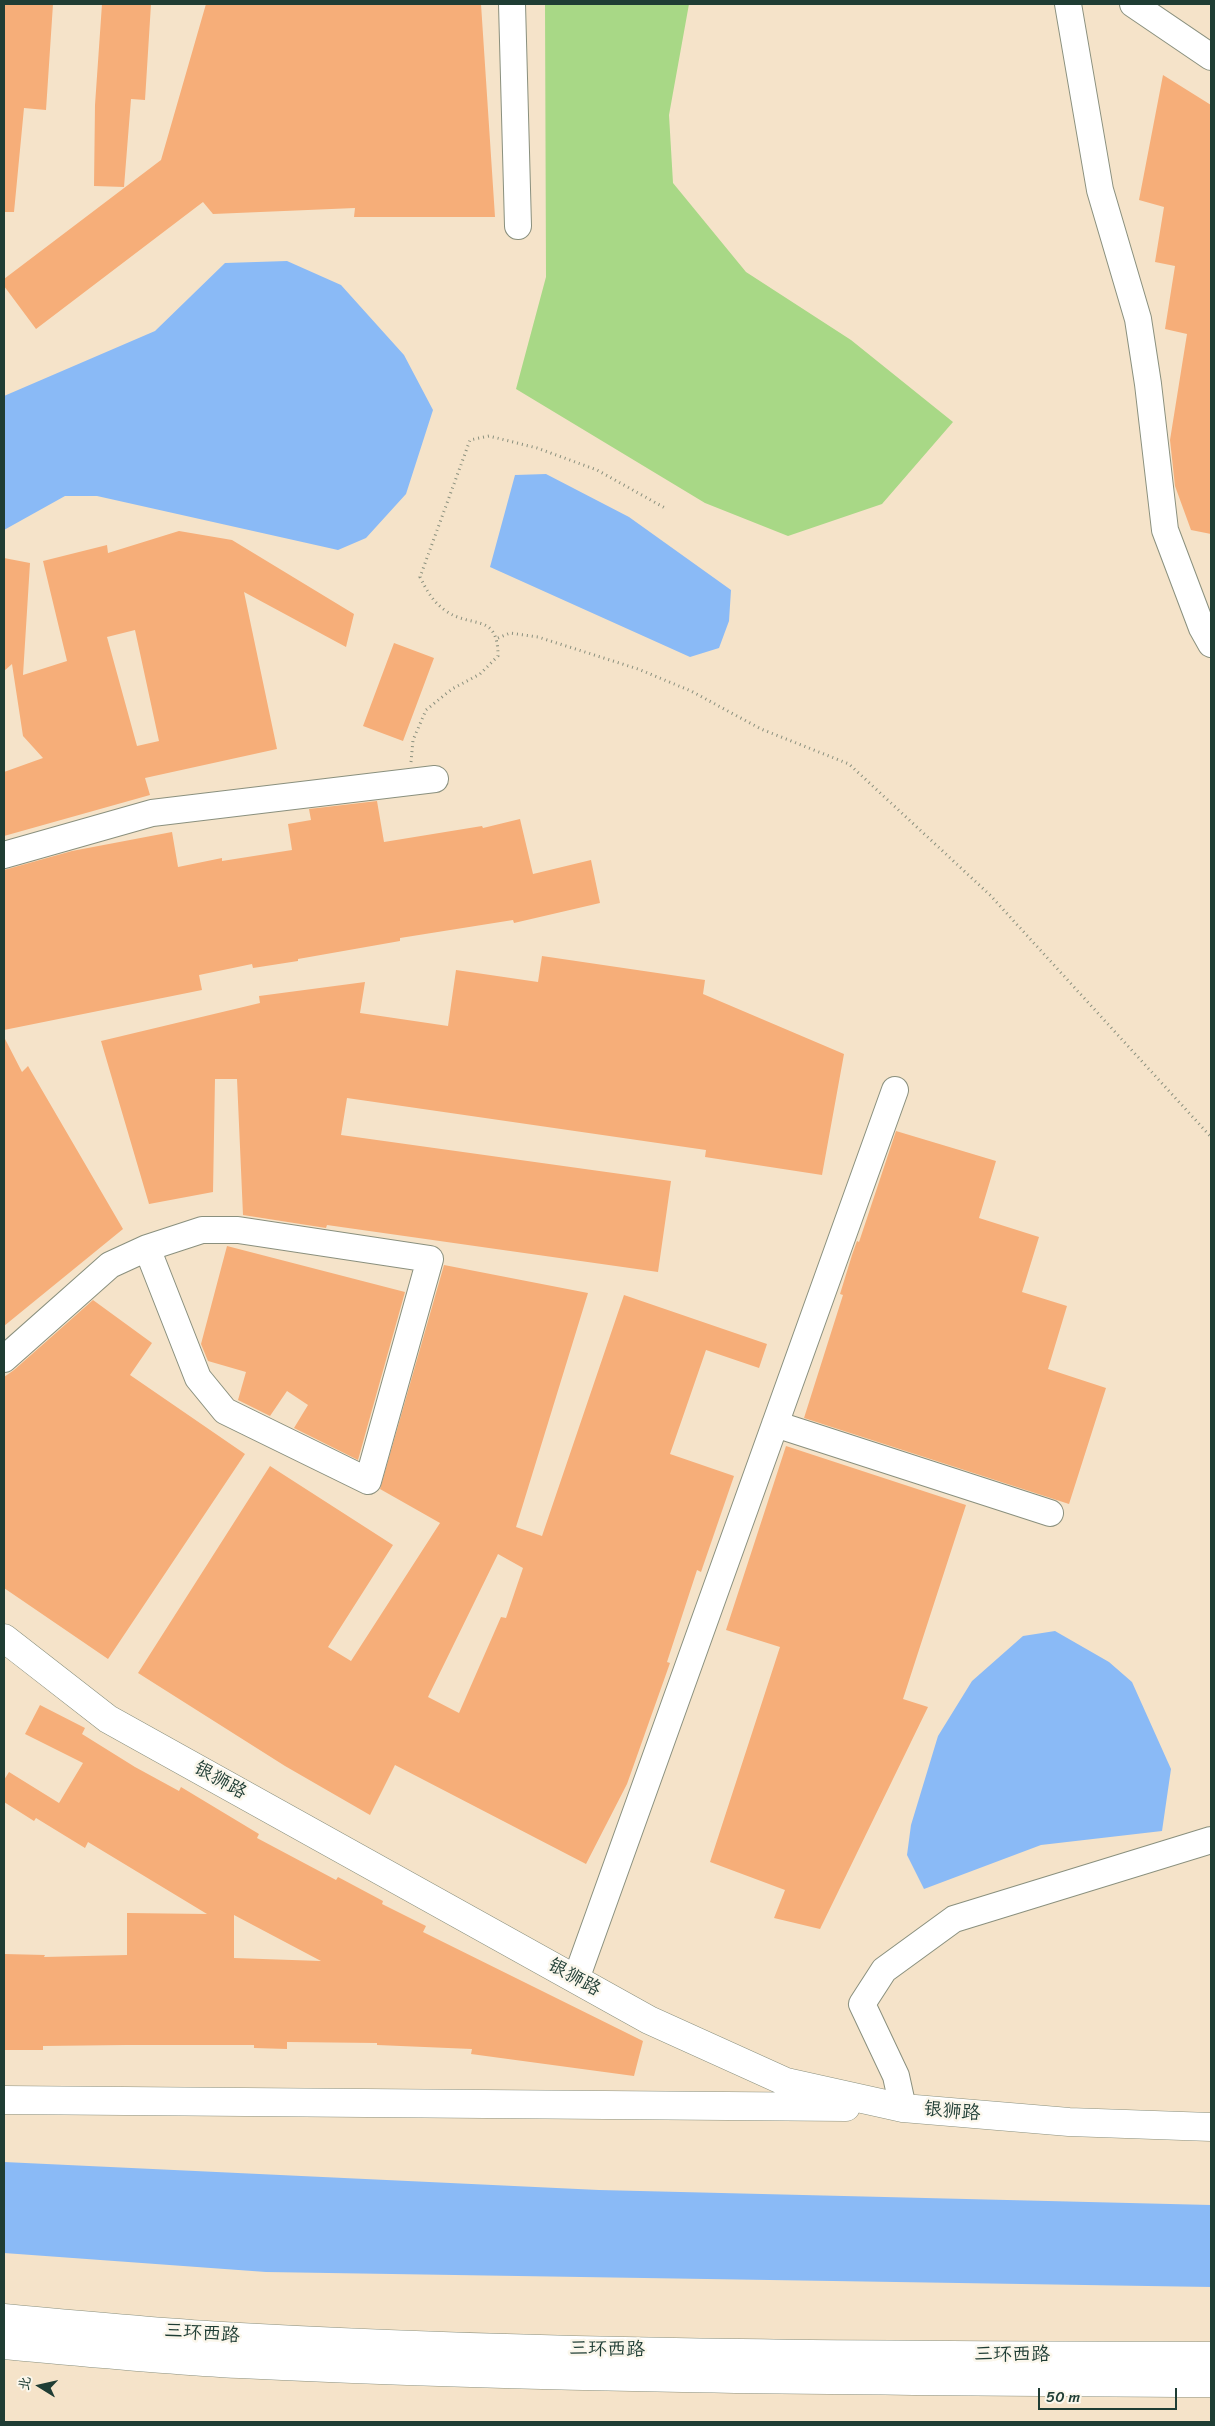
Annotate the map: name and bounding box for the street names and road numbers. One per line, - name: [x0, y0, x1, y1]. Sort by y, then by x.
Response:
- street label: 银狮路: [190, 1757, 250, 1805]
- street label: 银狮路: [544, 1954, 604, 2002]
- street label: 银狮路: [923, 2098, 981, 2126]
- street label: 三环西路: [163, 2320, 241, 2348]
- street label: 三环西路: [569, 2338, 645, 2362]
- street label: 三环西路: [974, 2344, 1050, 2366]

